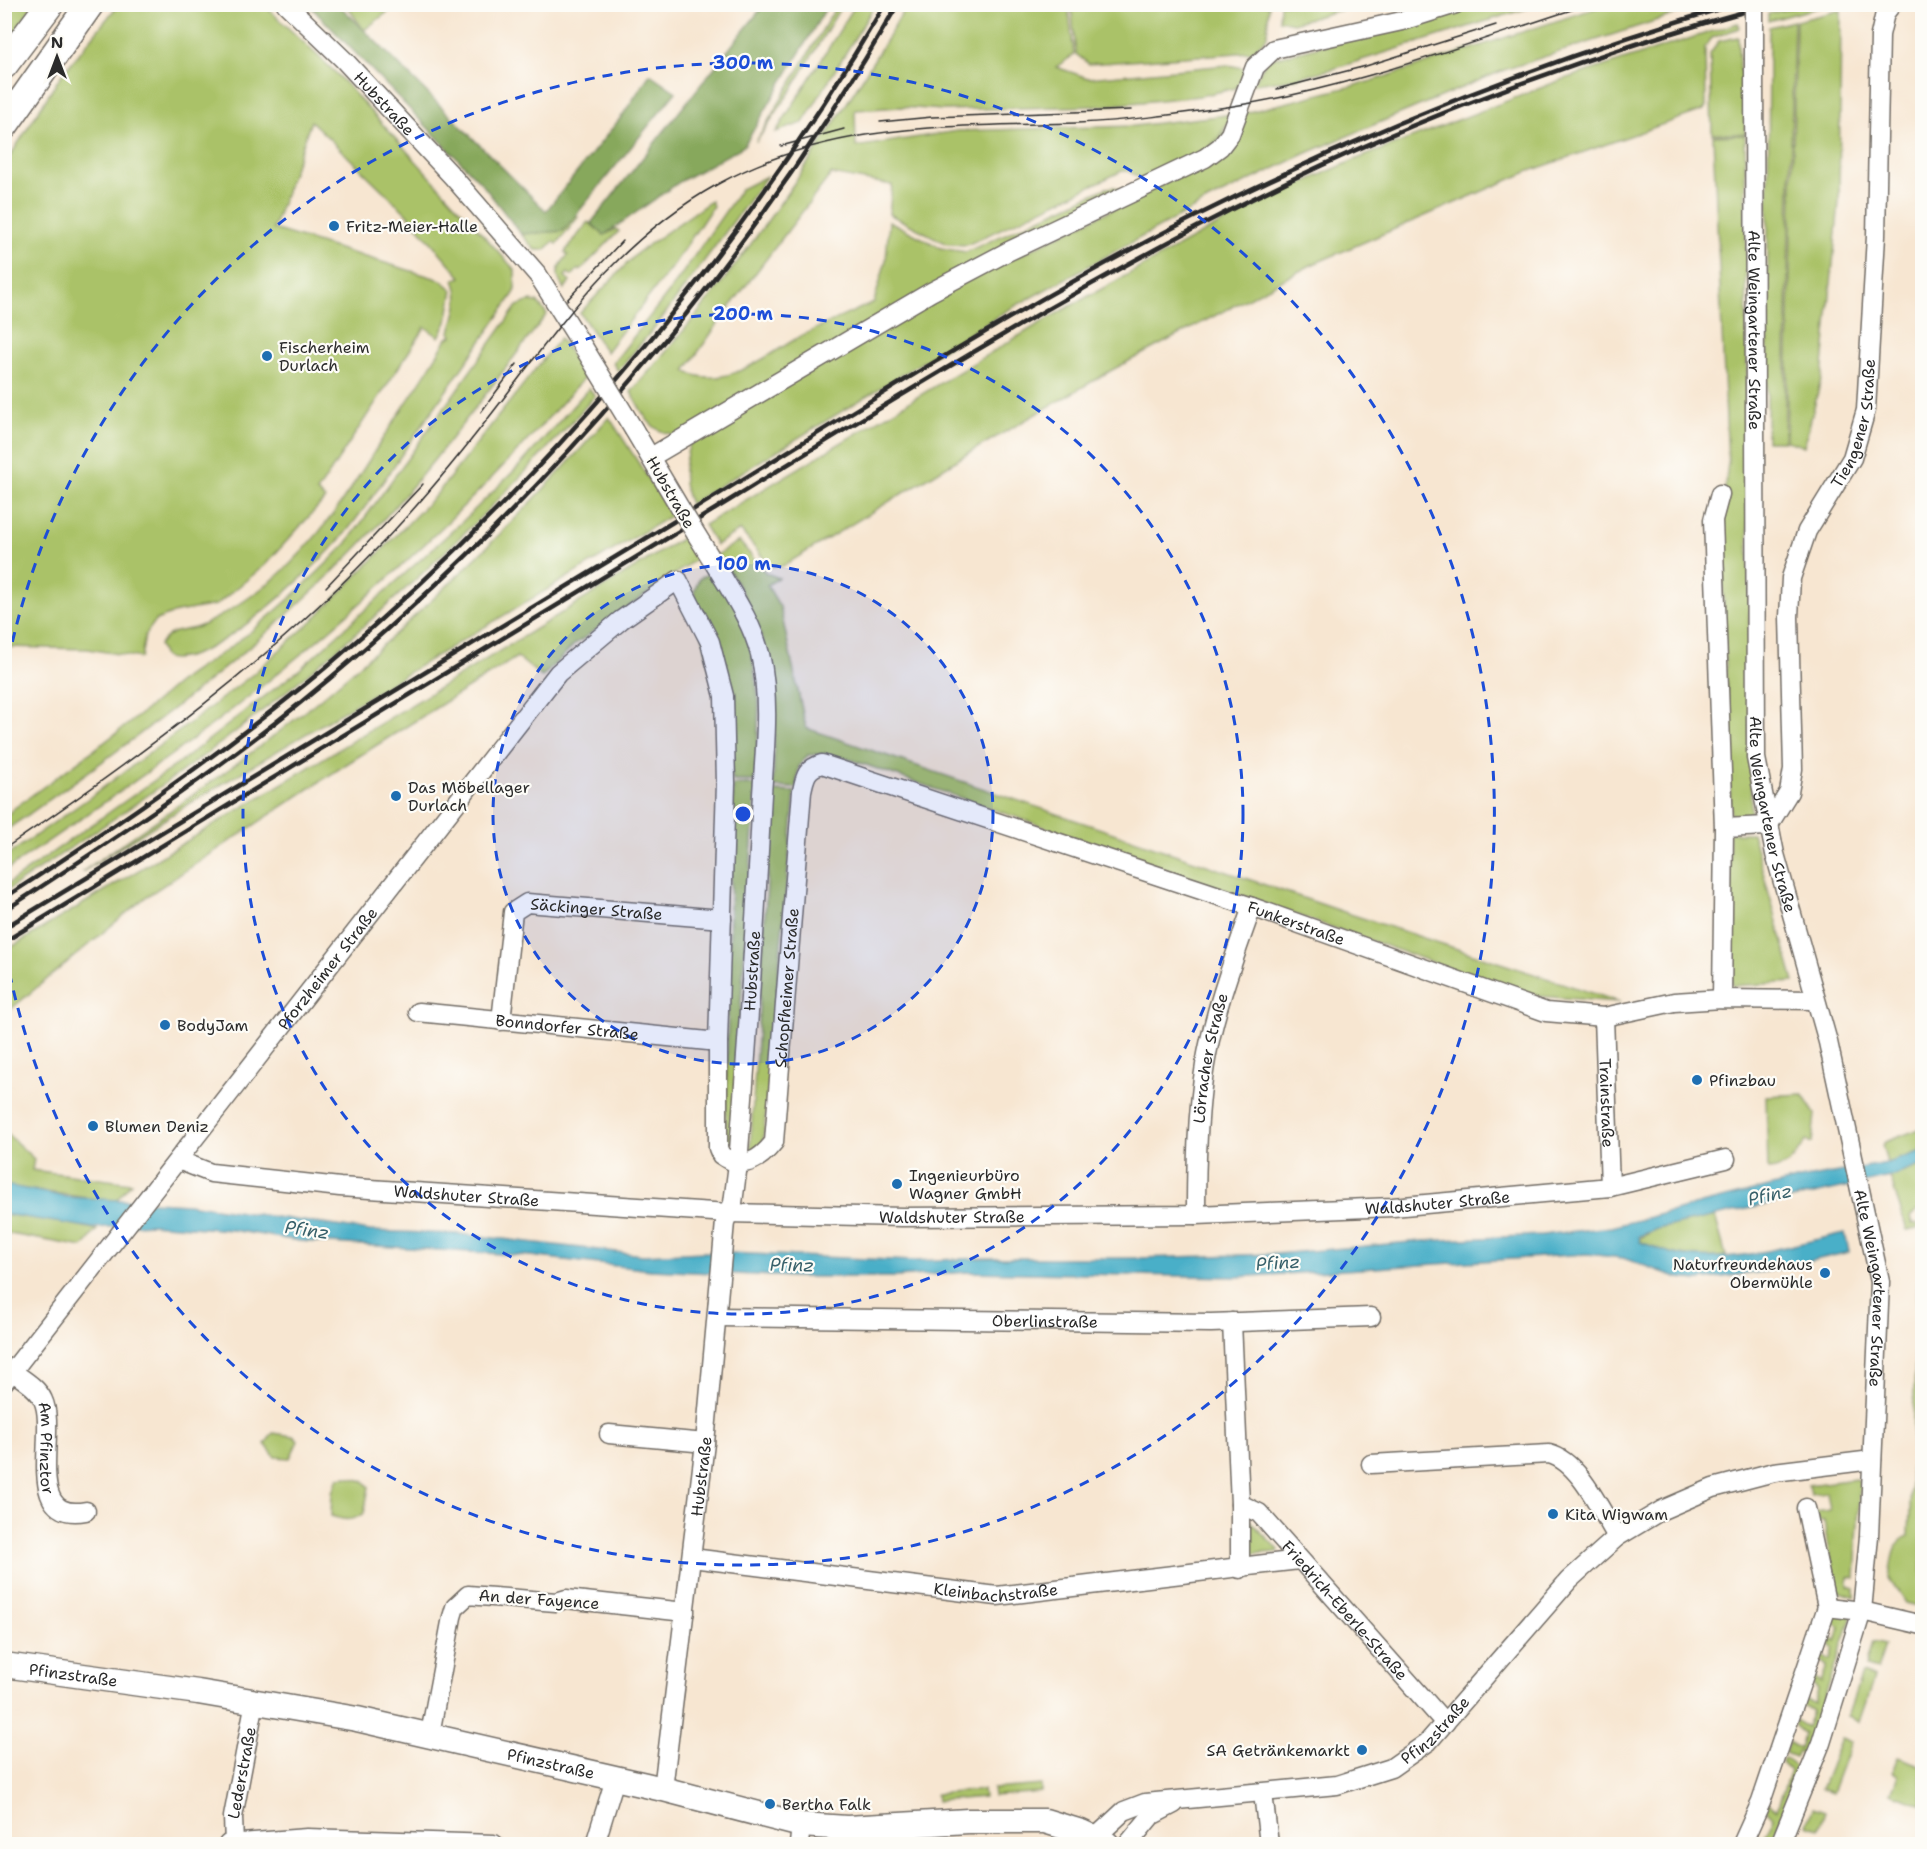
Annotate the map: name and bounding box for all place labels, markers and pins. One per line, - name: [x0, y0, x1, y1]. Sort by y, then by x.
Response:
- place label: Fritz-Meier-Halle: [346, 216, 478, 237]
- marker: Fritz-Meier-Halle: [327, 219, 341, 233]
- place label: Fischerheim Durlach: [279, 337, 370, 376]
- marker: Fischerheim Durlach: [260, 349, 274, 363]
- place label: Das Möbellager Durlach: [408, 777, 530, 816]
- marker: Das Möbellager Durlach: [389, 789, 403, 803]
- centre of rings: [733, 804, 753, 824]
- place label: BodyJam: [177, 1015, 249, 1036]
- marker: BodyJam: [158, 1018, 172, 1032]
- place label: Pfinzbau: [1709, 1070, 1776, 1091]
- marker: Pfinzbau: [1690, 1073, 1704, 1087]
- place label: Blumen Deniz: [105, 1116, 209, 1137]
- marker: Blumen Deniz: [86, 1119, 100, 1133]
- place label: Ingenieurbüro Wagner GmbH: [909, 1165, 1022, 1204]
- marker: Ingenieurbüro Wagner GmbH: [890, 1177, 904, 1191]
- place label: Naturfreundehaus Obermühle: [1673, 1254, 1813, 1293]
- marker: Naturfreundehaus Obermühle: [1818, 1266, 1832, 1280]
- place label: Kita Wigwam: [1565, 1504, 1668, 1525]
- marker: Kita Wigwam: [1546, 1507, 1560, 1521]
- place label: SA Getränkemarkt: [1207, 1740, 1350, 1761]
- marker: SA Getränkemarkt: [1355, 1743, 1369, 1757]
- place label: Bertha Falk: [782, 1794, 871, 1815]
- marker: Bertha Falk: [763, 1797, 777, 1811]

